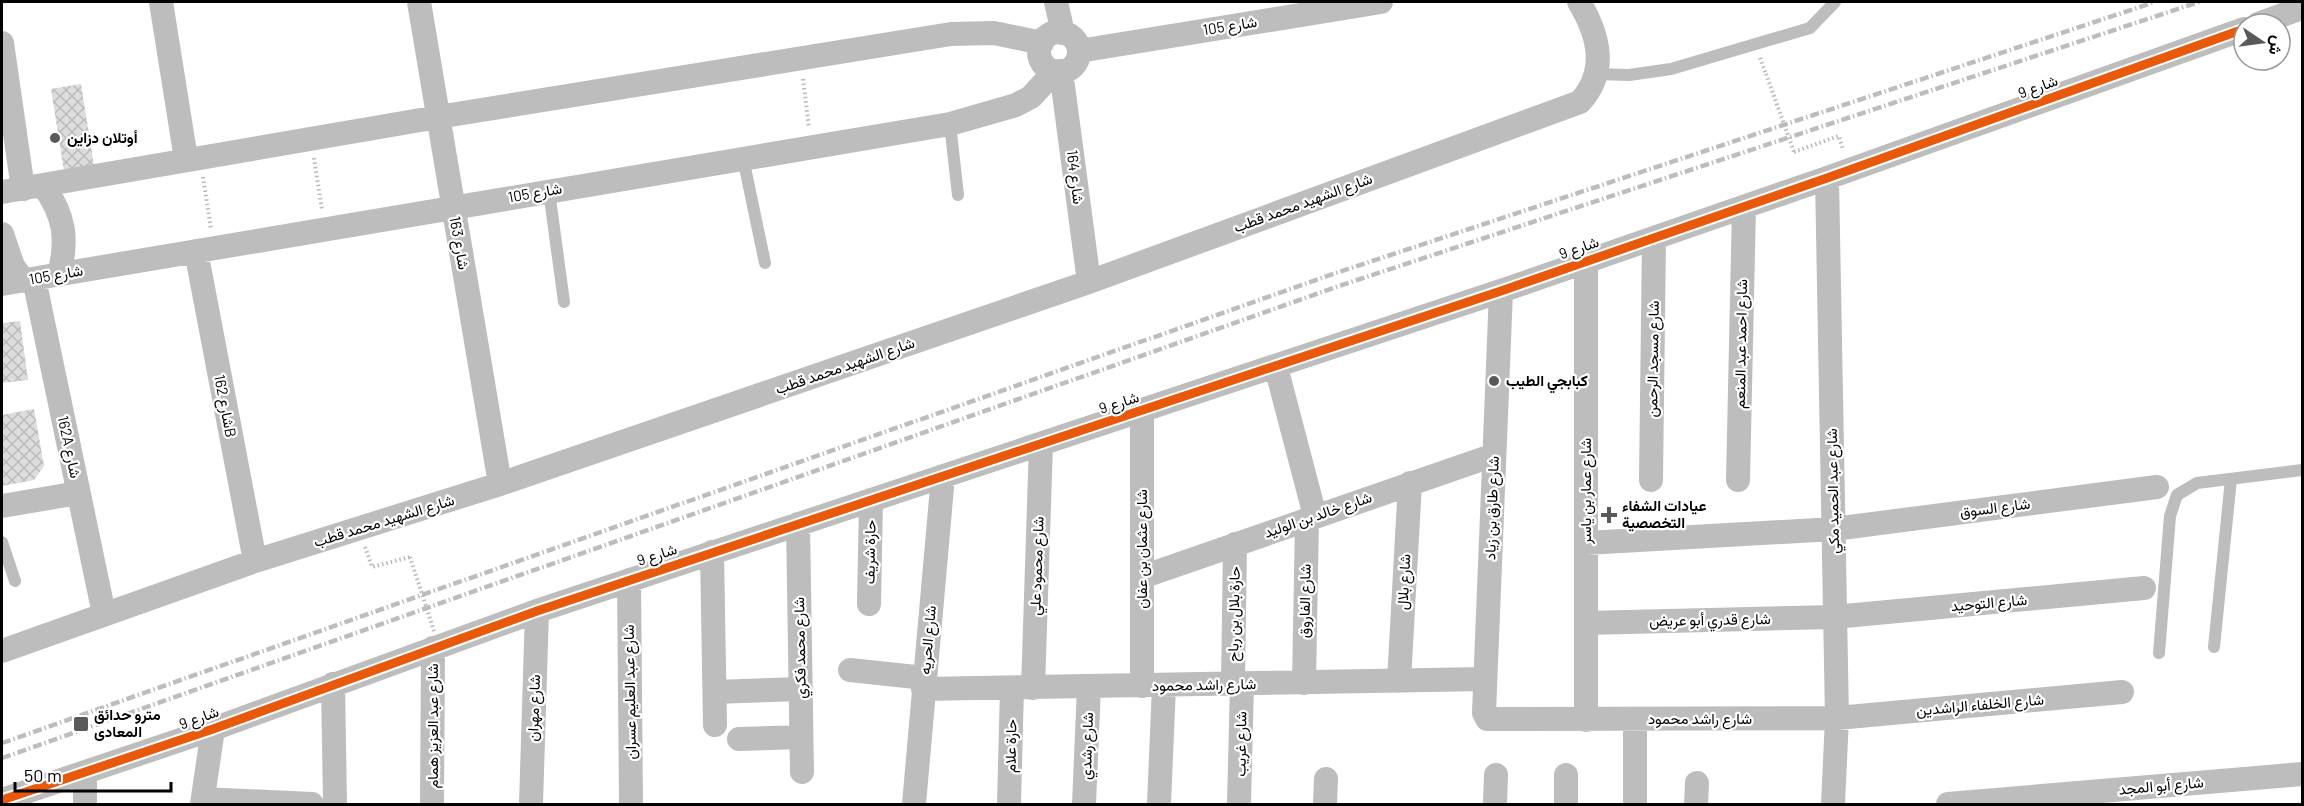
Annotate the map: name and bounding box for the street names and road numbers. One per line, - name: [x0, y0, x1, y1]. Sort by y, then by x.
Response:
- street label: شارع 105: [1201, 12, 1259, 41]
- street label: شارع 9: [2015, 71, 2061, 104]
- street label: شارع 164: [1061, 149, 1088, 206]
- street label: شارع الشهيد محمد قطب: [1231, 169, 1376, 238]
- street label: شارع 105: [506, 178, 564, 209]
- street label: شارع 163: [443, 215, 474, 272]
- street label: شارع 9: [1556, 232, 1602, 265]
- street label: شارع 105: [27, 260, 85, 291]
- street label: شارع احمد عبد المنعم: [1730, 279, 1753, 409]
- street label: شارع مسجد الرحمن: [1642, 300, 1665, 418]
- street label: شارع الشهيد محمد قطب: [773, 333, 918, 400]
- street label: شارع 162B: [208, 373, 241, 439]
- street label: شارع 9: [1096, 387, 1142, 420]
- street label: 162A شارع: [52, 414, 85, 480]
- street label: شارع عبد الحميد مكي: [1822, 428, 1847, 554]
- street label: شارع عمار بن ياسر: [1576, 438, 1597, 545]
- street label: شارع طارق بن زياد: [1480, 455, 1505, 560]
- street label: شارع خالد بن الوليد: [1261, 487, 1375, 544]
- street label: شارع عثمان بن عفان: [1132, 489, 1153, 609]
- street label: شارع الشهيد محمد قطب: [311, 490, 457, 553]
- street label: شارع السوق: [1959, 494, 2032, 523]
- street label: شارع محمود علي: [1025, 516, 1052, 616]
- street label: حارة شريف: [859, 520, 880, 584]
- street label: شارع 9: [634, 539, 680, 572]
- street label: شارع بلال: [1393, 553, 1416, 611]
- street label: شارع الفاروق: [1294, 564, 1317, 638]
- street label: حارة بلال بن رباح: [1223, 566, 1246, 662]
- street label: شارع التوحيد: [1950, 590, 2028, 617]
- street label: شارع محمد فكري: [789, 597, 814, 699]
- street label: شارع الحريه: [915, 604, 942, 676]
- street label: شارع قدري أبو عريض: [1649, 609, 1771, 634]
- street label: شارع عبد العليم عسران: [619, 624, 642, 760]
- street label: شارع عبد العزيز همام: [423, 663, 444, 789]
- street label: شارع مهران: [523, 674, 546, 742]
- street label: شارع راشد محمود: [1152, 674, 1256, 697]
- street label: شارع الخلفاء الراشدين: [1915, 689, 2045, 722]
- street label: شارع 9: [176, 702, 222, 735]
- street label: شارع راشد محمود: [1648, 709, 1752, 730]
- street label: شارع غريب: [1230, 711, 1253, 777]
- street label: شارع رشدي: [1076, 712, 1101, 780]
- street label: حارة علام: [1001, 719, 1021, 773]
- street label: شارع أبو المجد: [2118, 772, 2205, 801]

